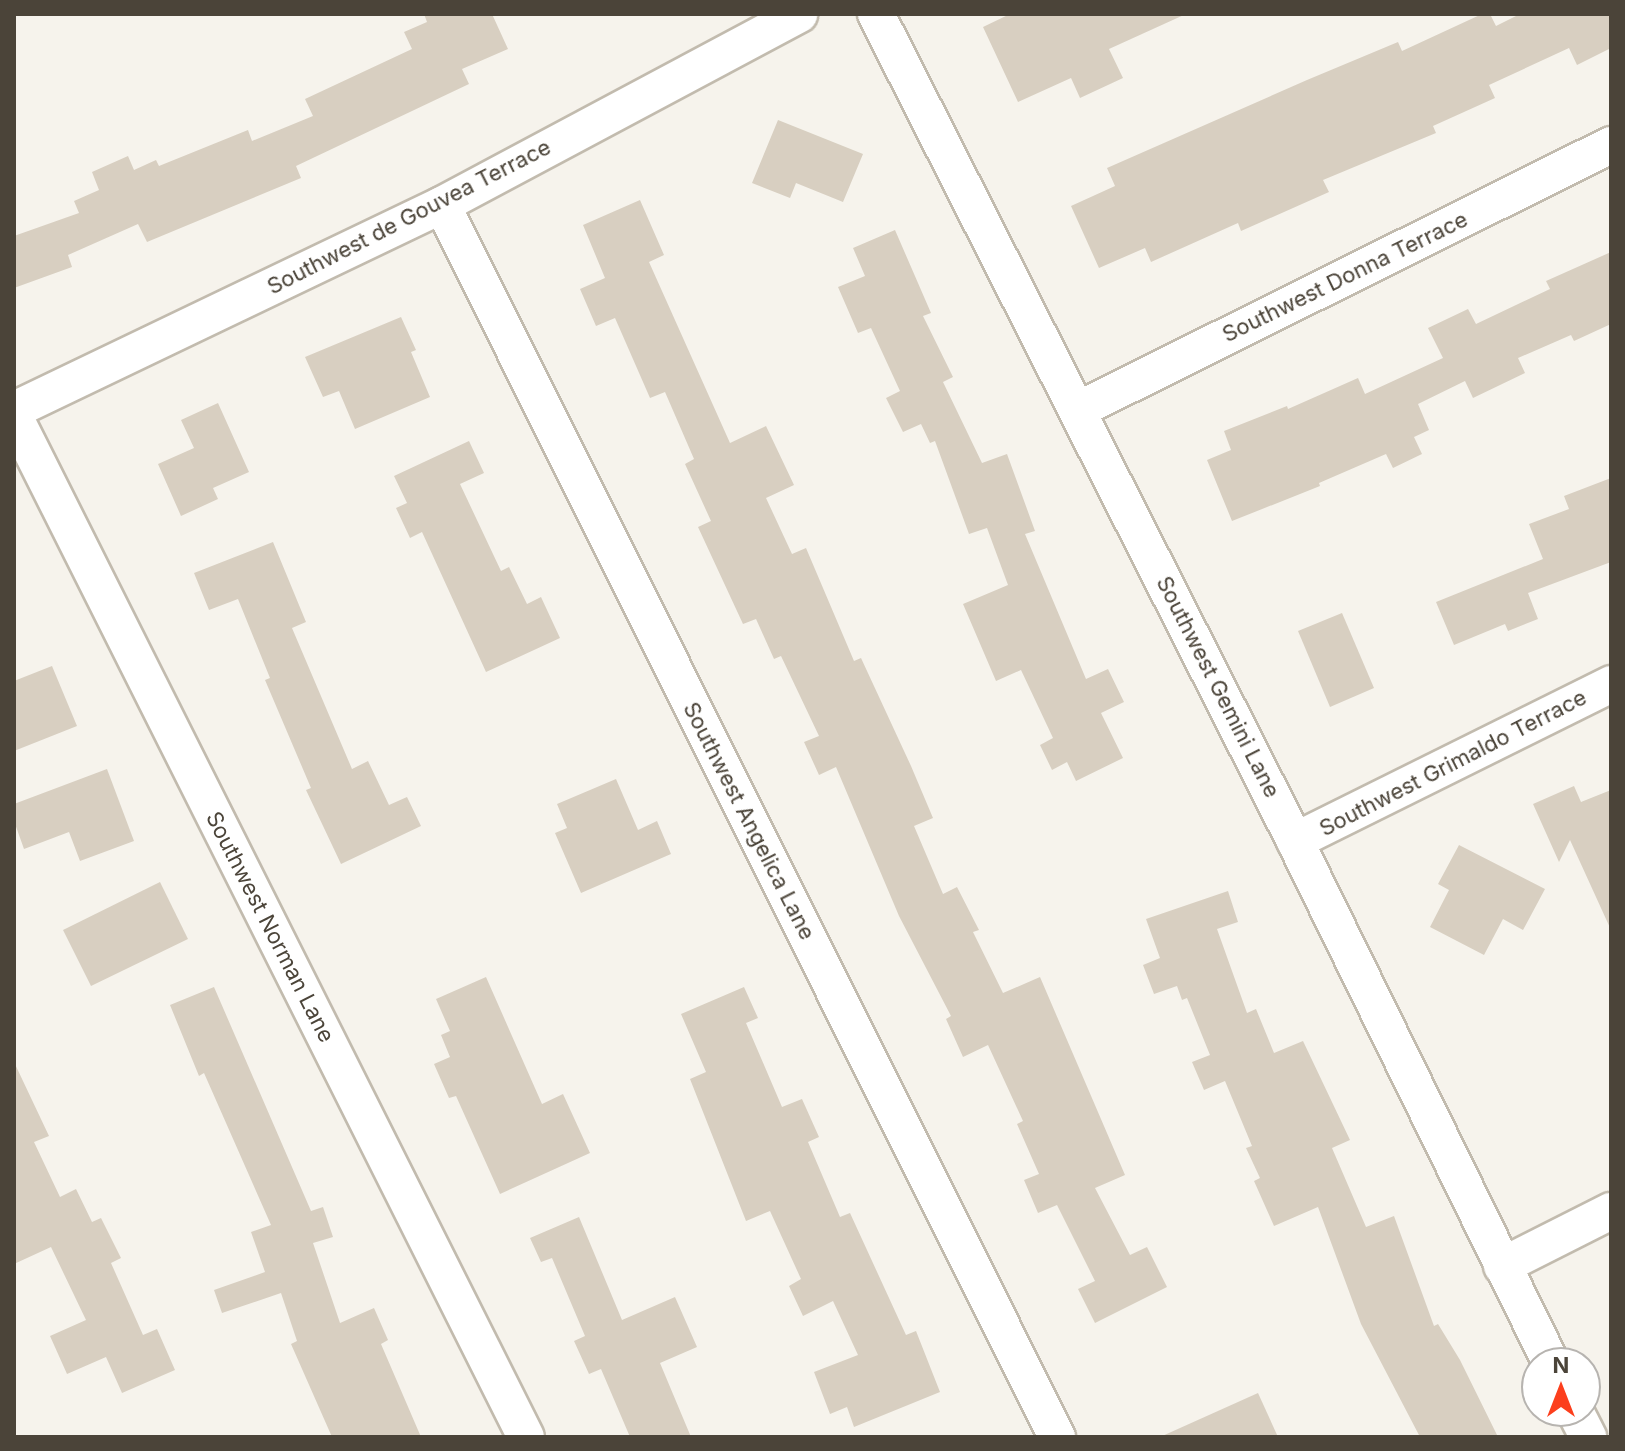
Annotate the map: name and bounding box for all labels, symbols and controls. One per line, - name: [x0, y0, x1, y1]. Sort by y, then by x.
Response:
- street label: Southwest de Gouvea Terrace: [263, 134, 555, 300]
- street label: Southwest Donna Terrace: [1218, 206, 1472, 348]
- street label: Southwest Gemini Lane: [1151, 572, 1285, 802]
- street label: Southwest Grimaldo Terrace: [1315, 684, 1591, 842]
- street label: Southwest Angelica Lane: [678, 698, 820, 944]
- street label: Southwest Norman Lane: [200, 807, 340, 1047]
- north arrow: [1521, 1347, 1601, 1427]
- text: N: [1553, 1352, 1569, 1378]

